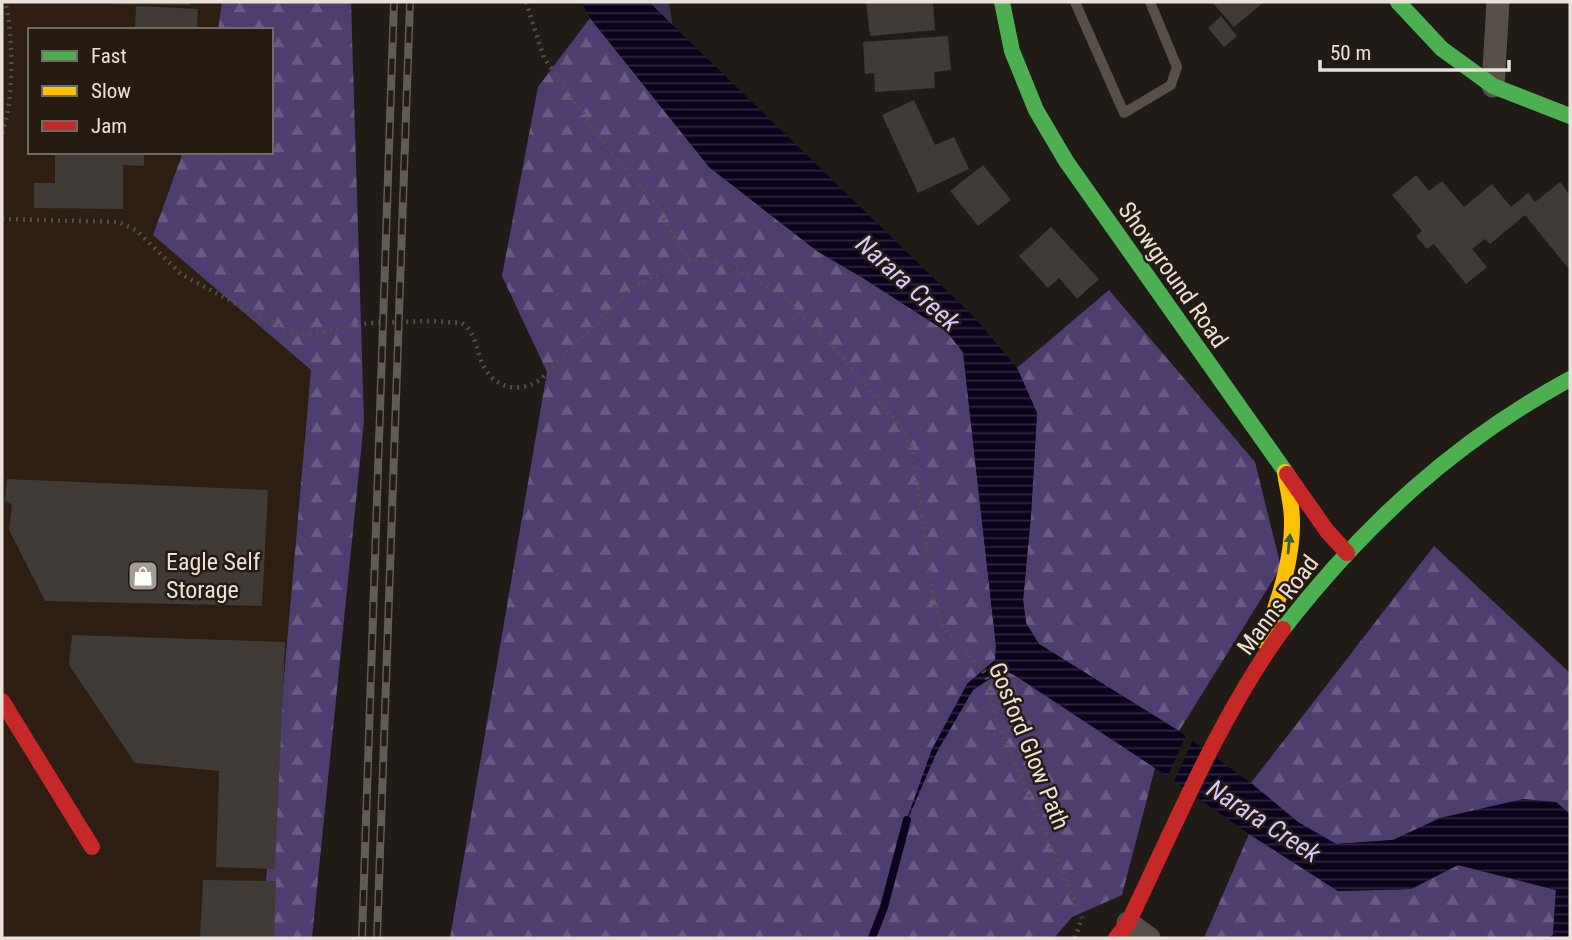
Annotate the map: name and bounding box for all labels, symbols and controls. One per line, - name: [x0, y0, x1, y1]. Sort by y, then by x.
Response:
- legend: [28, 28, 273, 154]
- scale bar: [1320, 28, 1509, 72]
- text: 50 m: [1330, 41, 1371, 65]
- text: Fast: [91, 44, 127, 68]
- text: Slow: [91, 79, 131, 103]
- text: Jam: [91, 114, 127, 138]
- street label: Showground Road: [1112, 197, 1234, 353]
- water label: Narara Creek: [850, 229, 966, 338]
- one-way arrow: [1284, 532, 1295, 554]
- place label: Eagle Self Storage: [166, 548, 261, 604]
- street label: Manns Road: [1231, 550, 1325, 660]
- shop icon: Eagle Self Storage: [126, 559, 160, 593]
- street label: Gosford Glow Path: [983, 658, 1075, 834]
- water label: Narara Creek: [1202, 773, 1327, 869]

